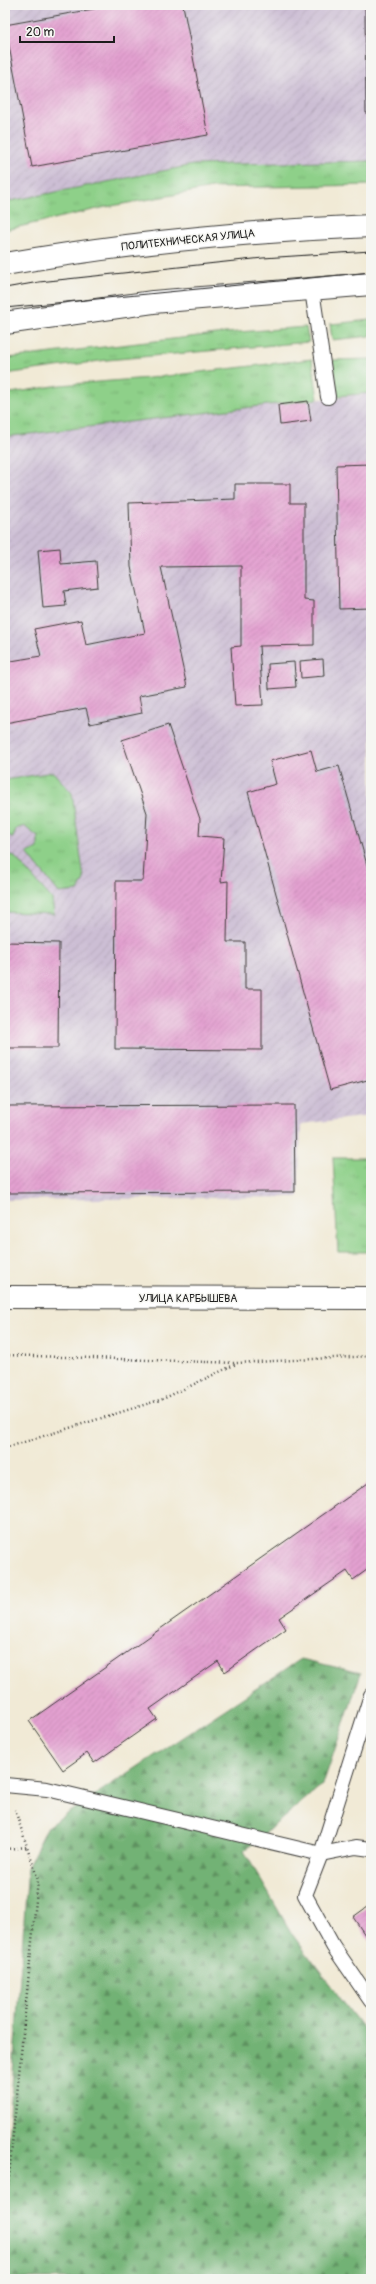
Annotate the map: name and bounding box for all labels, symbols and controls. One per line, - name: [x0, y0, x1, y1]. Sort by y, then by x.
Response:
- scale bar: [20, 18, 114, 44]
- text: 20 m: [26, 25, 55, 40]
- street label: ПОЛИТЕХНИЧЕСКАЯ УЛИЦА: [121, 227, 255, 253]
- street label: УЛИЦА КАРБЫШЕВА: [139, 1292, 237, 1305]

